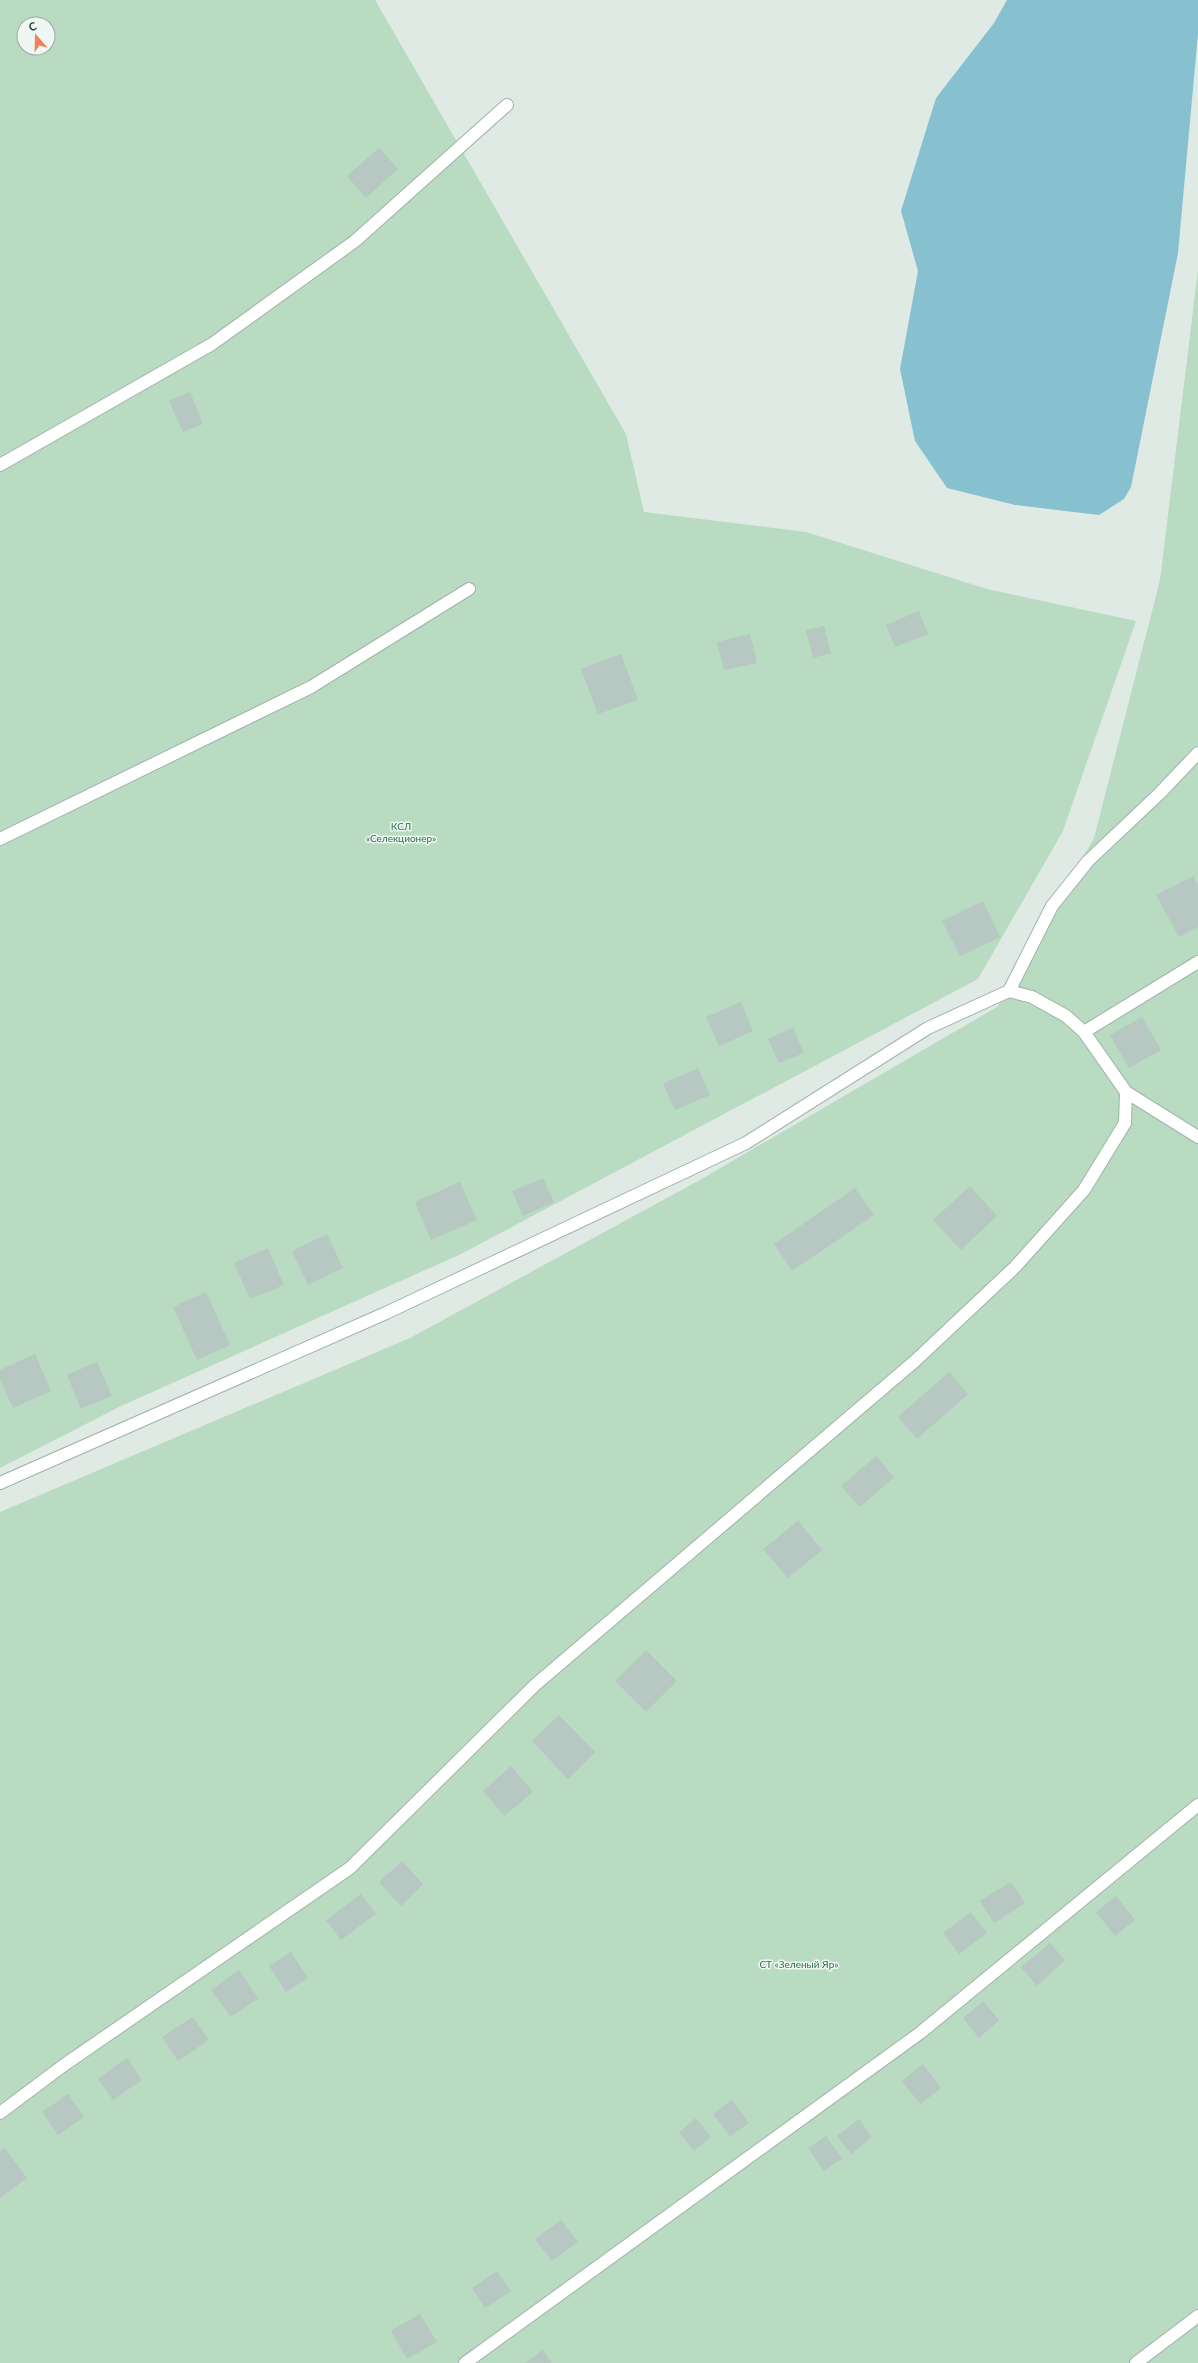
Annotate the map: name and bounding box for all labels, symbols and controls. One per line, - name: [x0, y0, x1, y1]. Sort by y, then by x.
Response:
- north arrow: [16, 16, 56, 56]
- text: С: [27, 19, 39, 33]
- park label: КСЛ «Селекционер»: [366, 820, 436, 844]
- park label: СТ «Зеленый Яр»: [759, 1958, 839, 1970]

